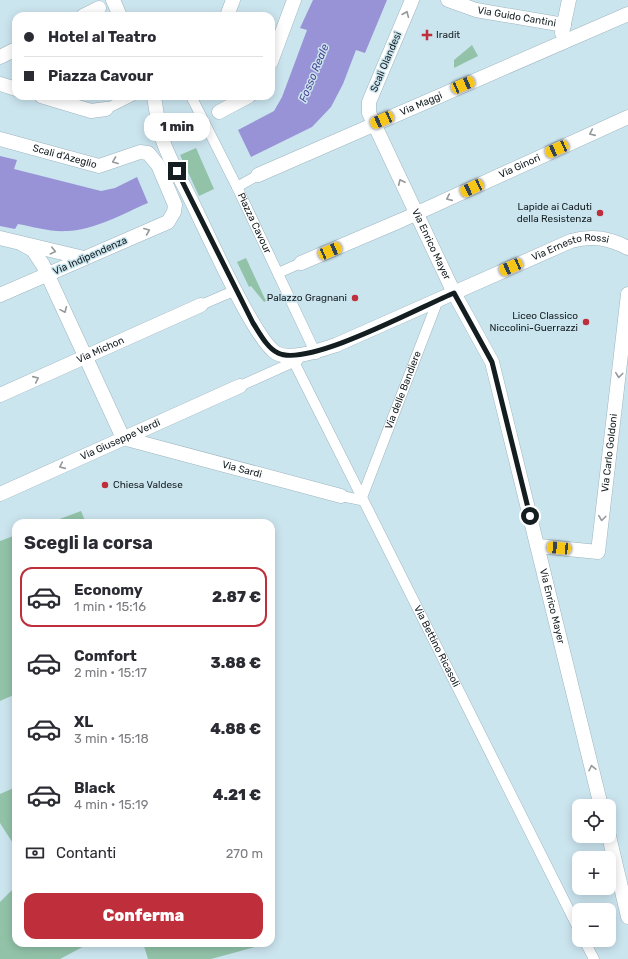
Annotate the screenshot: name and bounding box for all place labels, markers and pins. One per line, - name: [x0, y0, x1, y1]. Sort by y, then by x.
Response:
- marker: Iradit: [421, 29, 433, 41]
- place label: Iradit: [436, 29, 460, 41]
- place label: Lapide ai Caduti della Resistenza: [517, 201, 592, 225]
- marker: Lapide ai Caduti della Resistenza: [595, 208, 605, 218]
- place label: Palazzo Gragnani: [267, 292, 347, 304]
- marker: Palazzo Gragnani: [350, 293, 360, 303]
- place label: Liceo Classico Niccolini-Guerrazzi: [490, 310, 578, 334]
- marker: Liceo Classico Niccolini-Guerrazzi: [581, 317, 591, 327]
- place label: Chiesa Valdese: [113, 479, 183, 491]
- marker: Chiesa Valdese: [100, 480, 110, 490]

